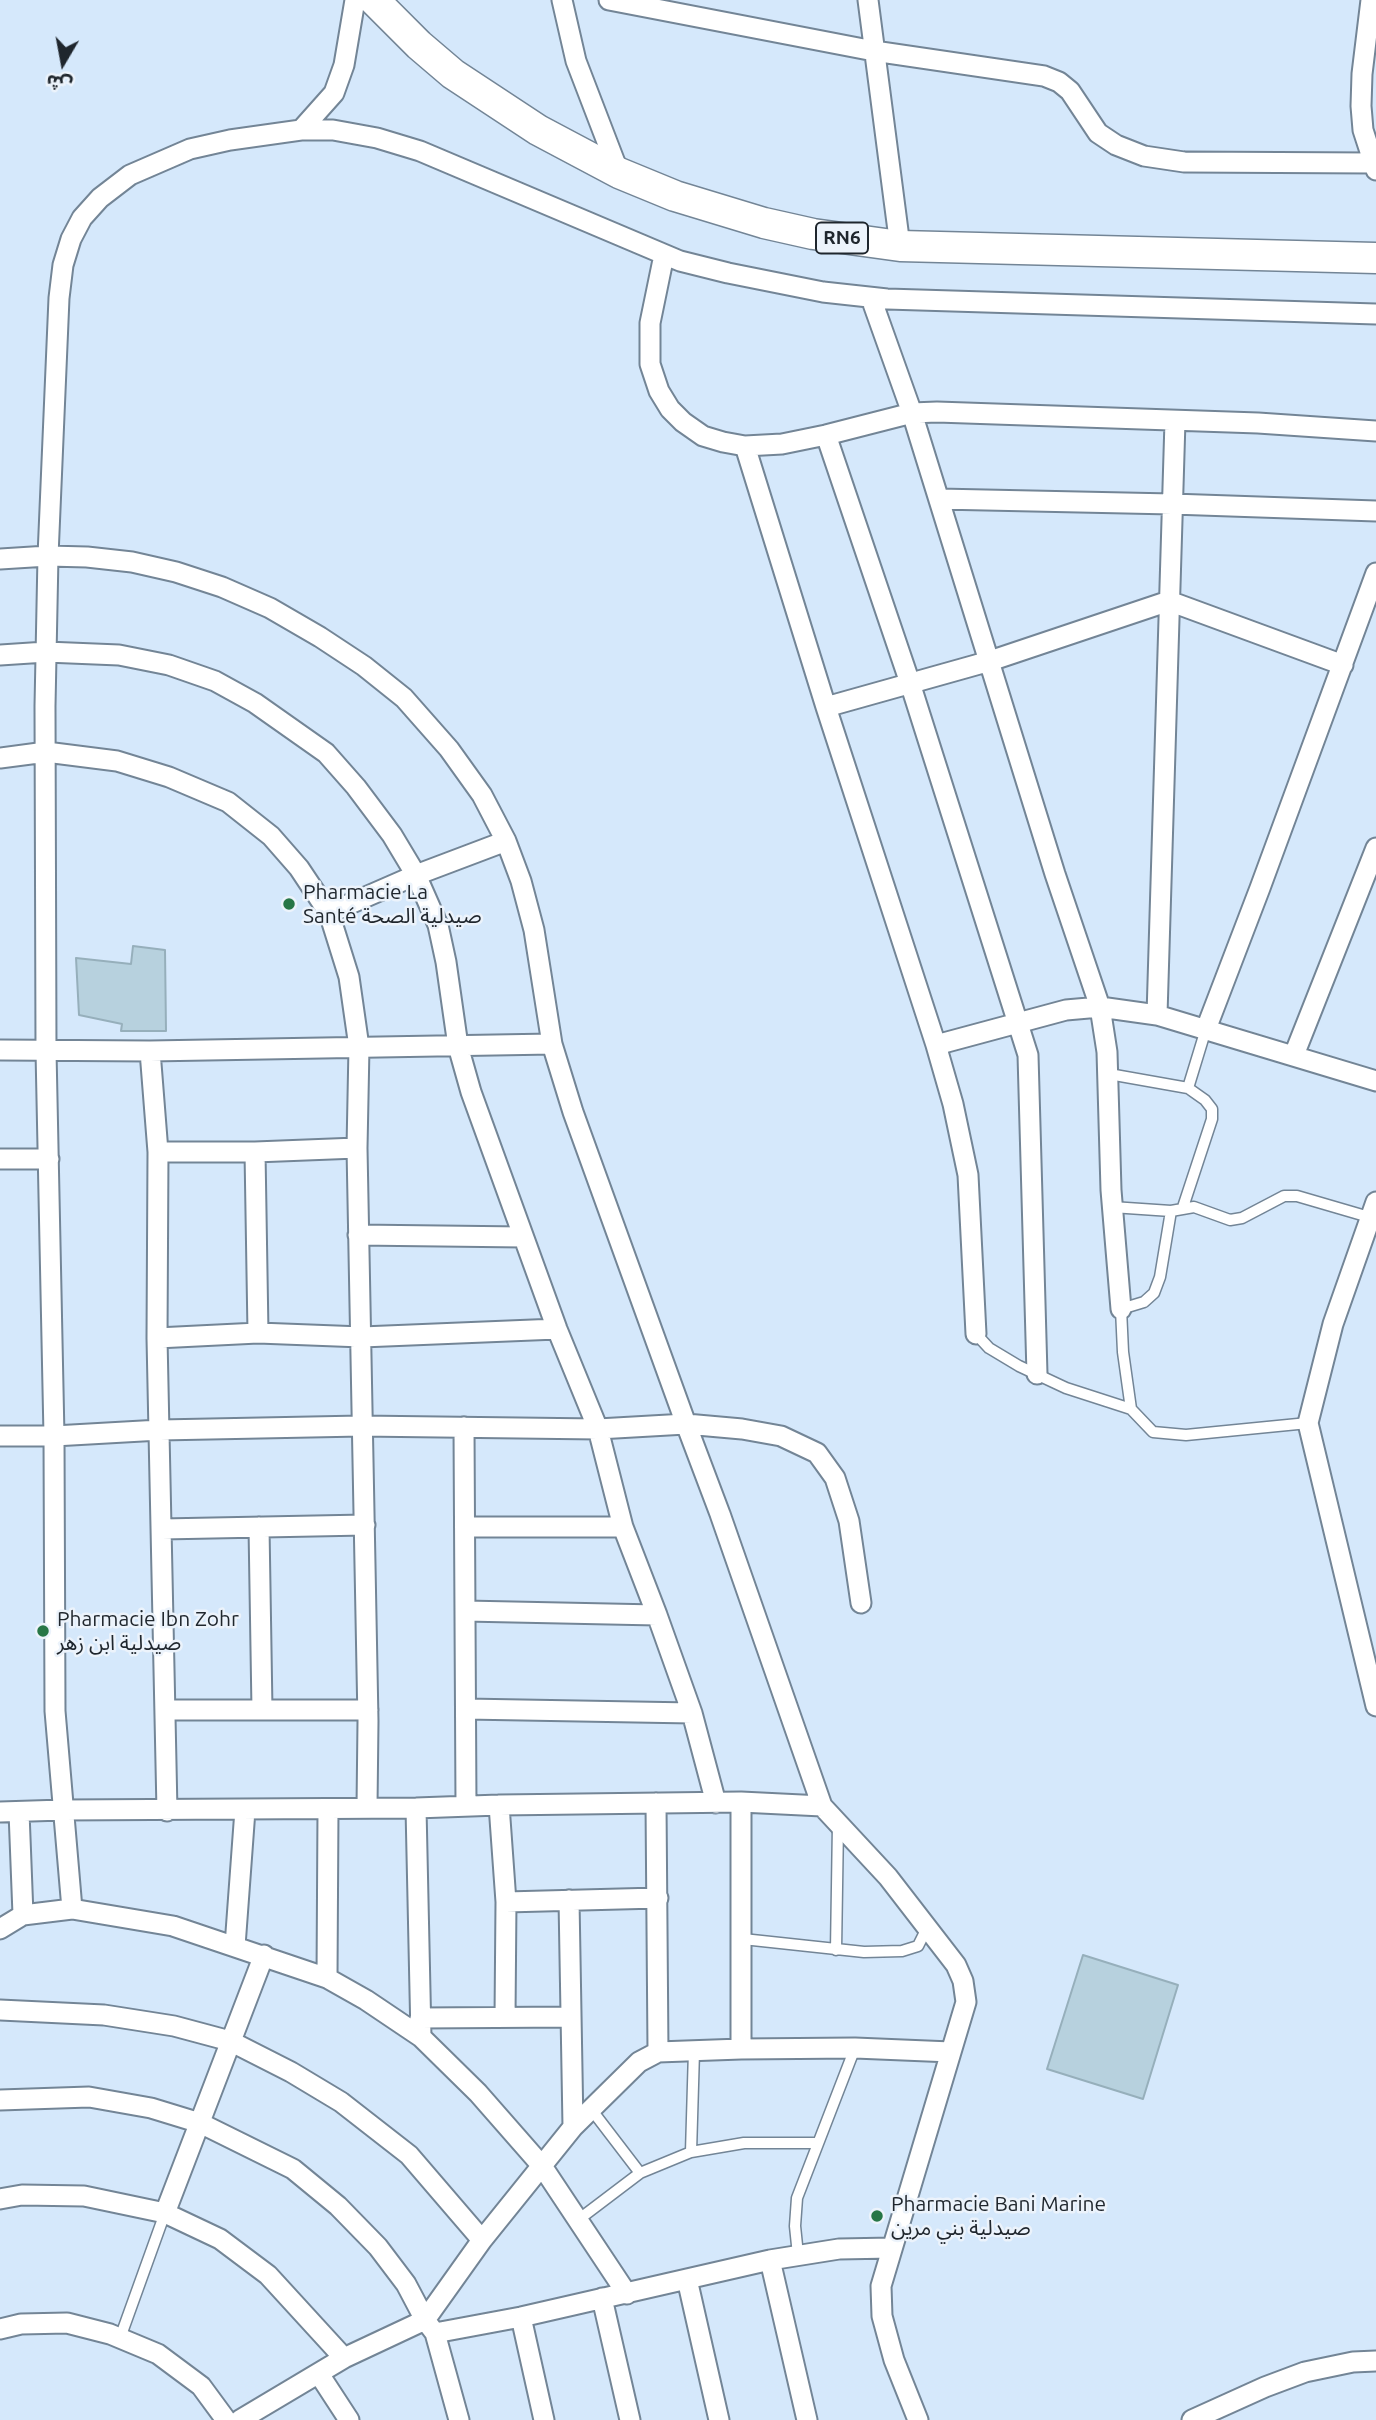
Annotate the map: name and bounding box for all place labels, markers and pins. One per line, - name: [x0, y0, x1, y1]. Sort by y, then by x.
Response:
- place label: Pharmacie La Santé صيدلية الصحة: [303, 879, 482, 929]
- marker: Pharmacie La Santé صيدلية الصحة: [281, 896, 297, 912]
- place label: Pharmacie Ibn Zohr صيدلية ابن زهر: [57, 1606, 239, 1656]
- marker: Pharmacie Ibn Zohr صيدلية ابن زهر: [35, 1623, 51, 1639]
- place label: Pharmacie Bani Marine صيدلية بني مرين: [891, 2191, 1106, 2241]
- marker: Pharmacie Bani Marine صيدلية بني مرين: [869, 2208, 885, 2224]

